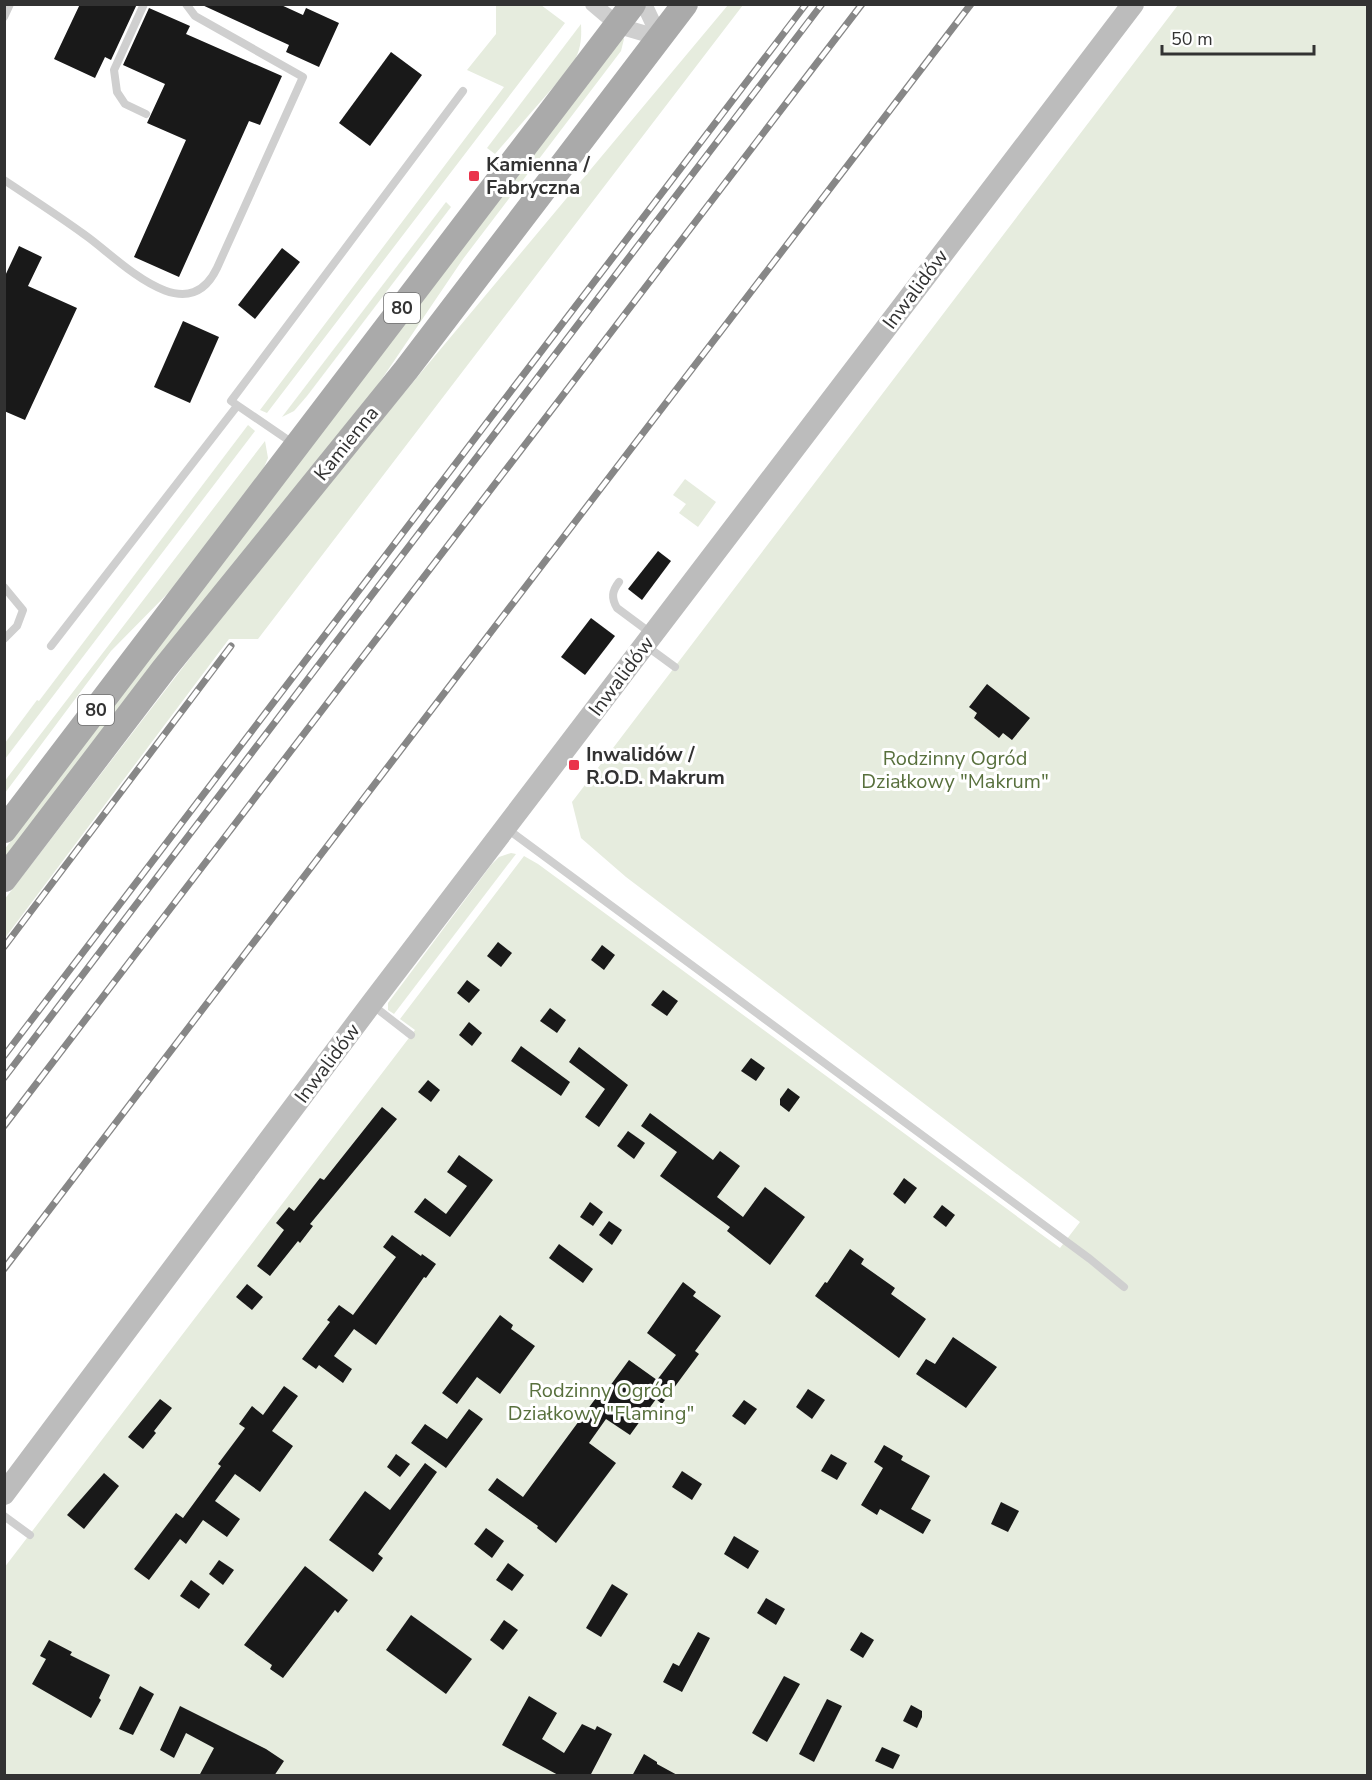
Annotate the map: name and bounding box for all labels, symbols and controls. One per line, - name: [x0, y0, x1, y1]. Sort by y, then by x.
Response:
- scale bar: [1162, 18, 1314, 56]
- text: 50 m: [1171, 27, 1213, 51]
- place label: Kamienna / Fabryczna: [486, 151, 590, 201]
- marker: Kamienna / Fabryczna: [467, 169, 481, 183]
- street label: Inwalidów: [876, 244, 954, 335]
- road number: 80: [384, 293, 420, 323]
- street label: Kamienna: [308, 400, 385, 486]
- street label: Inwalidów: [582, 631, 660, 722]
- road number: 80: [78, 695, 114, 725]
- place label: Inwalidów / R.O.D. Makrum: [586, 741, 725, 791]
- park label: Rodzinny Ogród Działkowy "Makrum": [861, 745, 1049, 795]
- marker: Inwalidów / R.O.D. Makrum: [567, 758, 581, 772]
- street label: Inwalidów: [288, 1018, 366, 1109]
- park label: Rodzinny Ogród Działkowy "Flaming": [508, 1377, 694, 1427]

